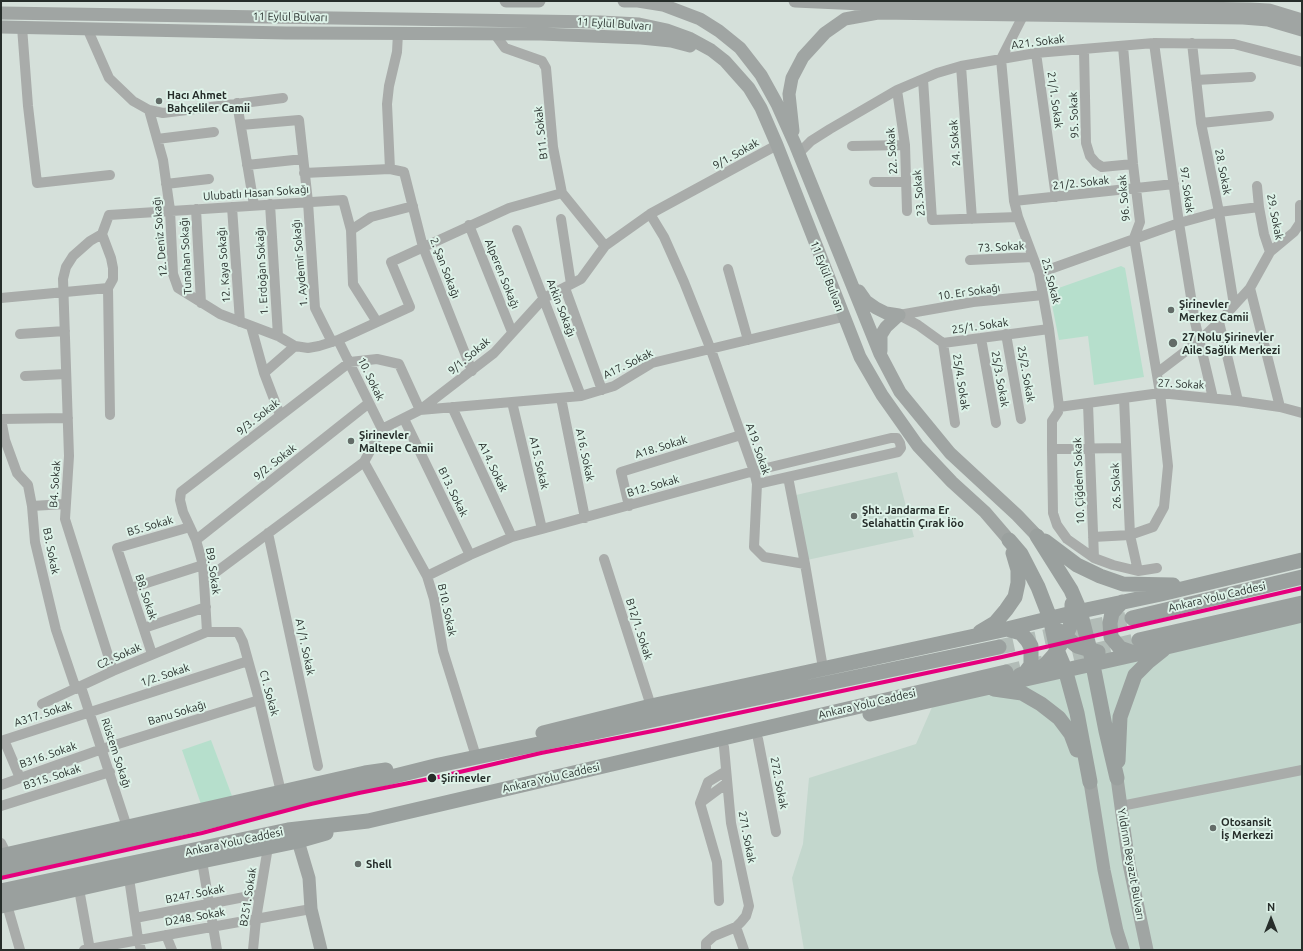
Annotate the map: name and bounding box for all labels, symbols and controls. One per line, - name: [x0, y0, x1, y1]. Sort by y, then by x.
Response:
- street label: 11 Eylül Bulvarı: [252, 10, 328, 24]
- street label: 11 Eylül Bulvarı: [576, 15, 652, 33]
- street label: A21. Sokak: [1011, 32, 1065, 52]
- street label: 21/1. Sokak: [1045, 71, 1065, 129]
- place label: Hacı Ahmet Bahçeliler Camii: [167, 88, 250, 114]
- street label: 95. Sokak: [1067, 91, 1081, 139]
- marker: Hacı Ahmet Bahçeliler Camii: [154, 96, 164, 106]
- street label: B11. Sokak: [532, 106, 550, 160]
- street label: 24. Sokak: [947, 119, 963, 167]
- street label: 22. Sokak: [884, 127, 900, 175]
- street label: 9/1. Sokak: [711, 136, 761, 172]
- street label: 28. Sokak: [1212, 148, 1234, 196]
- street label: 97. Sokak: [1177, 166, 1197, 214]
- street label: 23. Sokak: [910, 169, 928, 217]
- street label: 21/2. Sokak: [1052, 173, 1110, 193]
- street label: 96. Sokak: [1115, 174, 1133, 222]
- street label: Ulubatlı Hasan Sokağı: [203, 183, 309, 203]
- street label: 29. Sokak: [1264, 193, 1286, 241]
- street label: 12. Deniz Sokağı: [150, 196, 170, 278]
- street label: Tunahan Sokağı: [177, 217, 195, 295]
- street label: 1. Aydemir Sokağı: [290, 219, 310, 307]
- street label: 12. Kaya Sokağı: [215, 227, 233, 303]
- street label: 1. Erdoğan Sokağı: [253, 227, 271, 315]
- street label: 2. Şan Sokağı: [427, 236, 463, 300]
- street label: Alperen Sokağı: [482, 237, 522, 311]
- street label: 11 Eylül Bulvarı: [807, 239, 847, 313]
- street label: 73. Sokak: [977, 239, 1025, 255]
- street label: 25. Sokak: [1039, 257, 1063, 305]
- street label: Arkin Sokağı: [544, 277, 578, 339]
- street label: 10. Er Sokağı: [937, 281, 1001, 303]
- place label: Şirinevler Merkez Camii: [1179, 297, 1248, 323]
- marker: Şirinevler Merkez Camii: [1166, 305, 1176, 315]
- street label: 25/1. Sokak: [951, 316, 1009, 336]
- place label: 27 Nolu Şirinevler Aile Sağlık Merkezi: [1182, 330, 1280, 356]
- street label: 9/1. Sokak: [445, 335, 493, 377]
- marker: 27 Nolu Şirinevler Aile Sağlık Merkezi: [1167, 337, 1179, 349]
- street label: 25/2. Sokak: [1015, 345, 1037, 403]
- street label: A17. Sokak: [601, 346, 655, 382]
- street label: 25/3. Sokak: [989, 350, 1011, 408]
- street label: 25/4. Sokak: [950, 353, 972, 411]
- street label: 10. Sokak: [355, 355, 387, 403]
- street label: 27. Sokak: [1157, 376, 1205, 392]
- street label: 9/3. Sokak: [234, 396, 282, 438]
- street label: A19. Sokak: [743, 421, 773, 477]
- street label: A16. Sokak: [573, 427, 597, 483]
- place label: Şirinevler Maltepe Camii: [359, 428, 433, 454]
- street label: A18. Sokak: [633, 433, 689, 461]
- street label: A15. Sokak: [527, 435, 551, 491]
- marker: Şirinevler Maltepe Camii: [346, 436, 356, 446]
- street label: 10. Çiğdem Sokak: [1071, 437, 1087, 525]
- street label: A14. Sokak: [476, 440, 510, 494]
- street label: 9/2. Sokak: [251, 441, 299, 483]
- street label: B4. Sokak: [47, 460, 63, 508]
- street label: 26. Sokak: [1108, 462, 1124, 510]
- street label: B13. Sokak: [435, 465, 471, 519]
- street label: B12. Sokak: [625, 472, 681, 500]
- place label: Şht. Jandarma Er Selahattin Çırak İöo: [862, 503, 964, 529]
- marker: Şht. Jandarma Er Selahattin Çırak İöo: [849, 511, 859, 521]
- street label: B5. Sokak: [125, 513, 175, 539]
- street label: B3. Sokak: [40, 526, 62, 576]
- street label: B9. Sokak: [203, 547, 223, 595]
- street label: B8. Sokak: [132, 572, 160, 622]
- street label: Ankara Yolu Caddesi: [1167, 579, 1267, 615]
- street label: B10. Sokak: [435, 582, 459, 638]
- street label: B12/1. Sokak: [623, 597, 655, 661]
- street label: A1/1. Sokak: [293, 617, 317, 677]
- street label: C2. Sokak: [95, 640, 143, 672]
- street label: 1/2. Sokak: [139, 661, 191, 689]
- street label: C1. Sokak: [257, 669, 281, 717]
- street label: Ankara Yolu Caddesi: [817, 686, 917, 722]
- street label: A317. Sokak: [12, 698, 74, 730]
- street label: Banu Sokağı: [146, 698, 208, 728]
- street label: Rüstem Sokağı: [98, 716, 134, 790]
- street label: B316. Sokak: [18, 739, 78, 771]
- street label: 272. Sokak: [767, 756, 791, 810]
- street label: Ankara Yolu Caddesi: [501, 760, 601, 796]
- street label: B315. Sokak: [22, 761, 82, 793]
- place label: Şirinevler: [441, 771, 491, 785]
- marker: Şirinevler: [426, 772, 438, 784]
- street label: Yıldırım Beyazıt Bulvarı: [1115, 807, 1147, 921]
- street label: 271. Sokak: [735, 810, 759, 864]
- place label: Otosansit İş Merkezi: [1221, 815, 1273, 841]
- marker: Otosansit İş Merkezi: [1208, 823, 1218, 833]
- street label: Ankara Yolu Caddesi: [184, 825, 284, 859]
- place label: Shell: [366, 857, 392, 871]
- marker: Shell: [353, 859, 363, 869]
- street label: B251. Sokak: [237, 866, 259, 928]
- street label: B247. Sokak: [164, 882, 226, 906]
- north arrow: [1251, 899, 1291, 939]
- text: N: [1267, 901, 1275, 913]
- street label: D248. Sokak: [164, 905, 226, 929]

